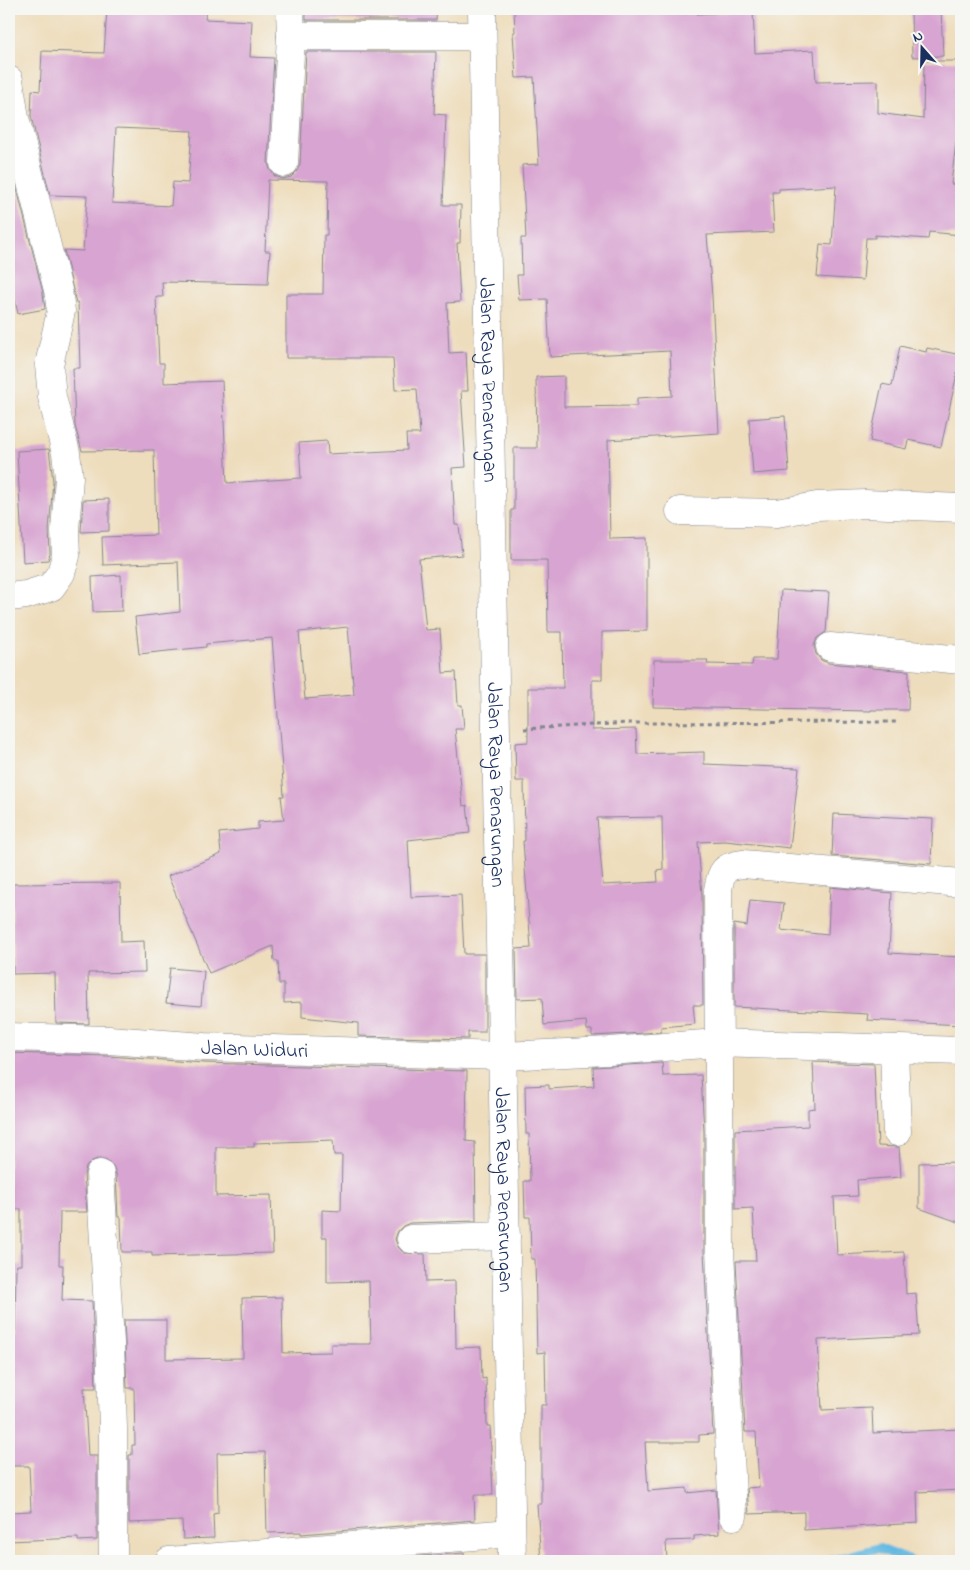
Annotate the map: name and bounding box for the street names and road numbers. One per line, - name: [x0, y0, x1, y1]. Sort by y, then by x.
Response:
- street label: Jalan Raya Penarungan: [470, 277, 504, 483]
- street label: Jalan Raya Penarungan: [477, 682, 512, 888]
- street label: Jalan Widuri: [201, 1034, 309, 1067]
- street label: Jalan Raya Penarungan: [485, 1087, 520, 1293]

